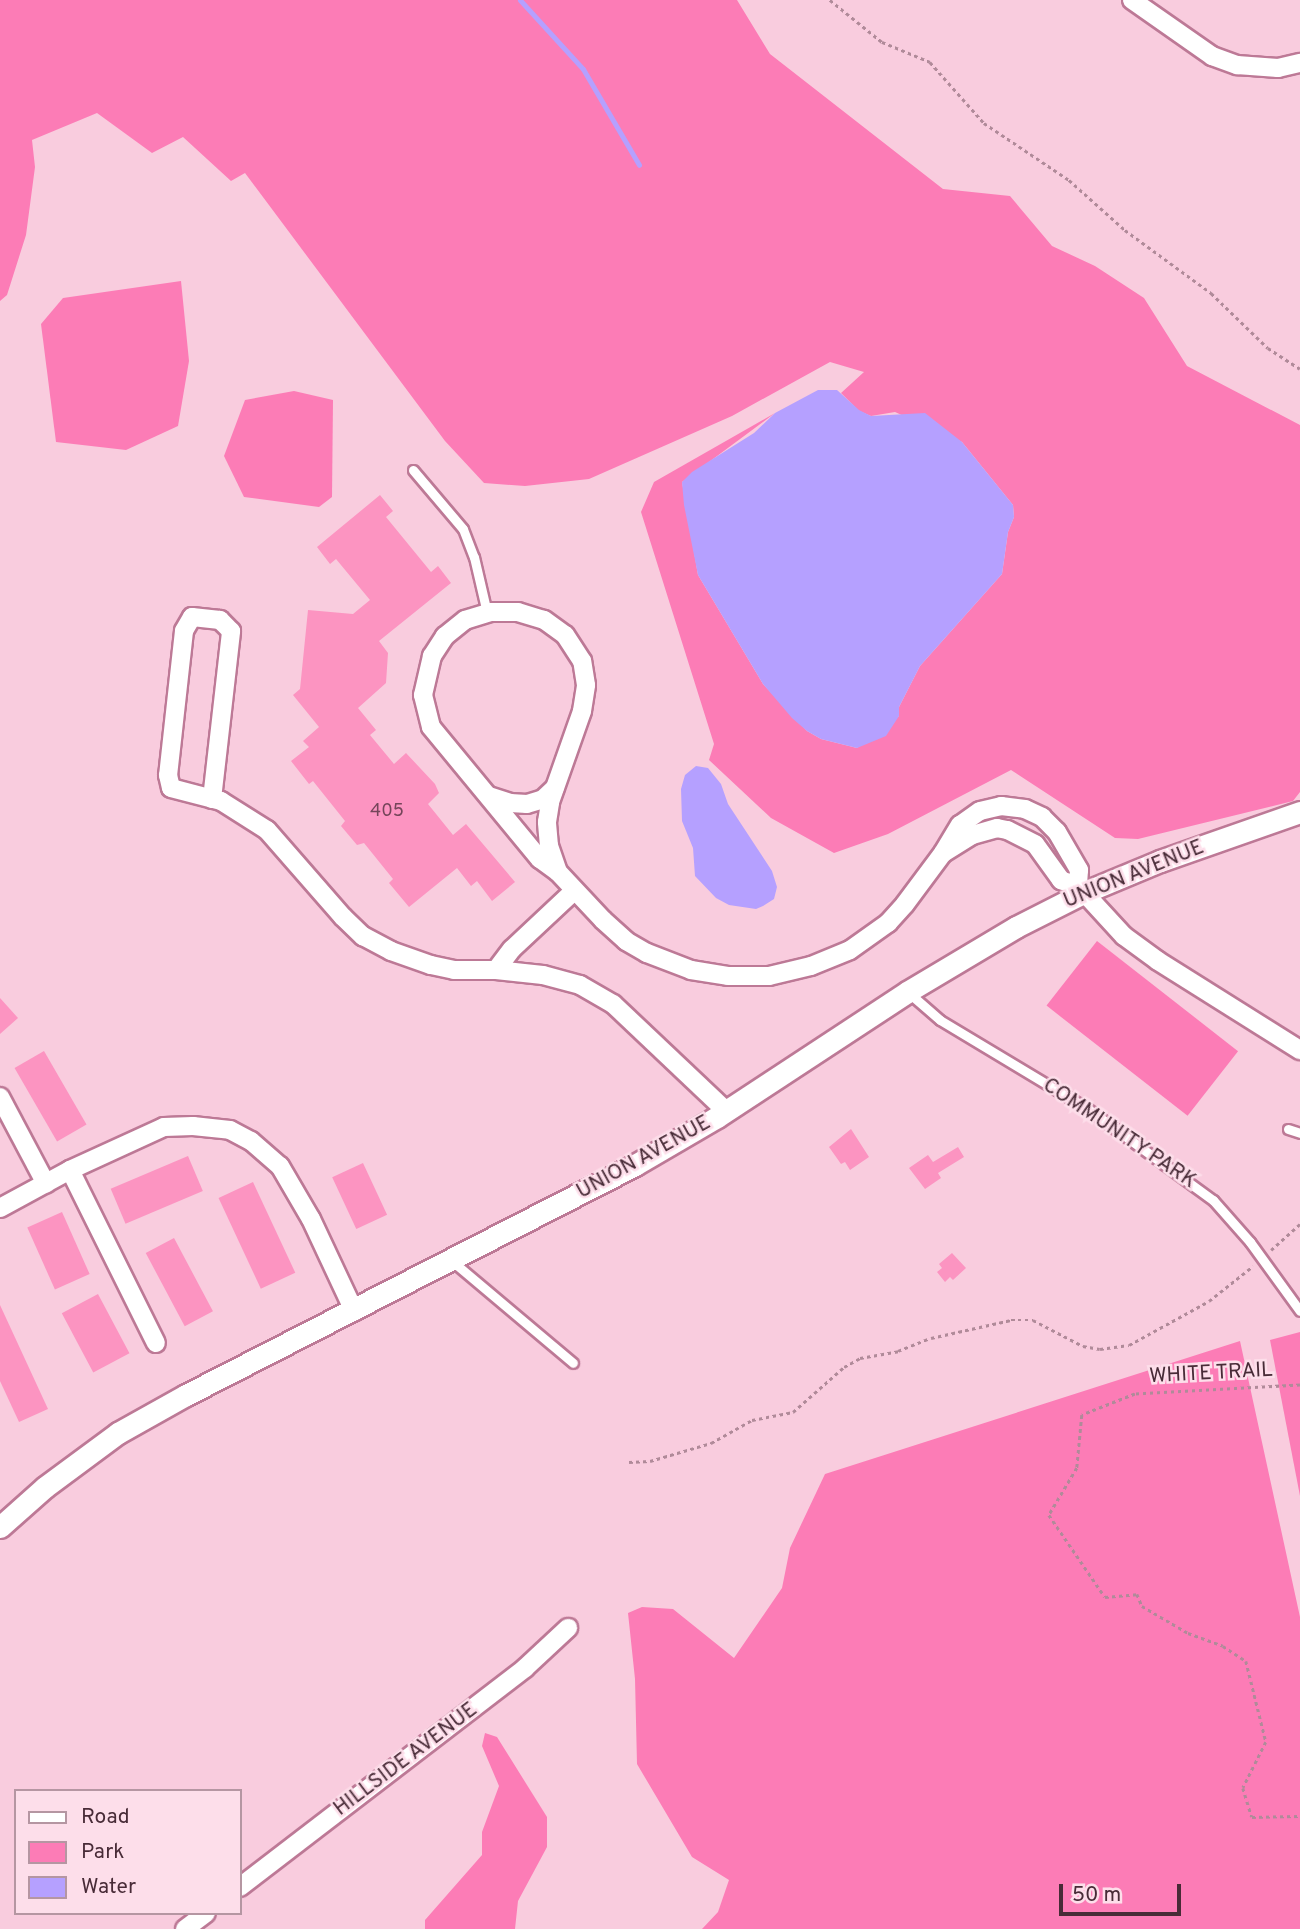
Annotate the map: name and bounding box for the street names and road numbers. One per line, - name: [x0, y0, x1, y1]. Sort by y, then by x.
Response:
- street label: UNION AVENUE: [1060, 835, 1208, 915]
- street label: COMMUNITY PARK: [1037, 1073, 1201, 1195]
- street label: UNION AVENUE: [572, 1111, 716, 1205]
- street label: WHITE TRAIL: [1148, 1358, 1274, 1390]
- street label: HILLSIDE AVENUE: [329, 1698, 483, 1822]

